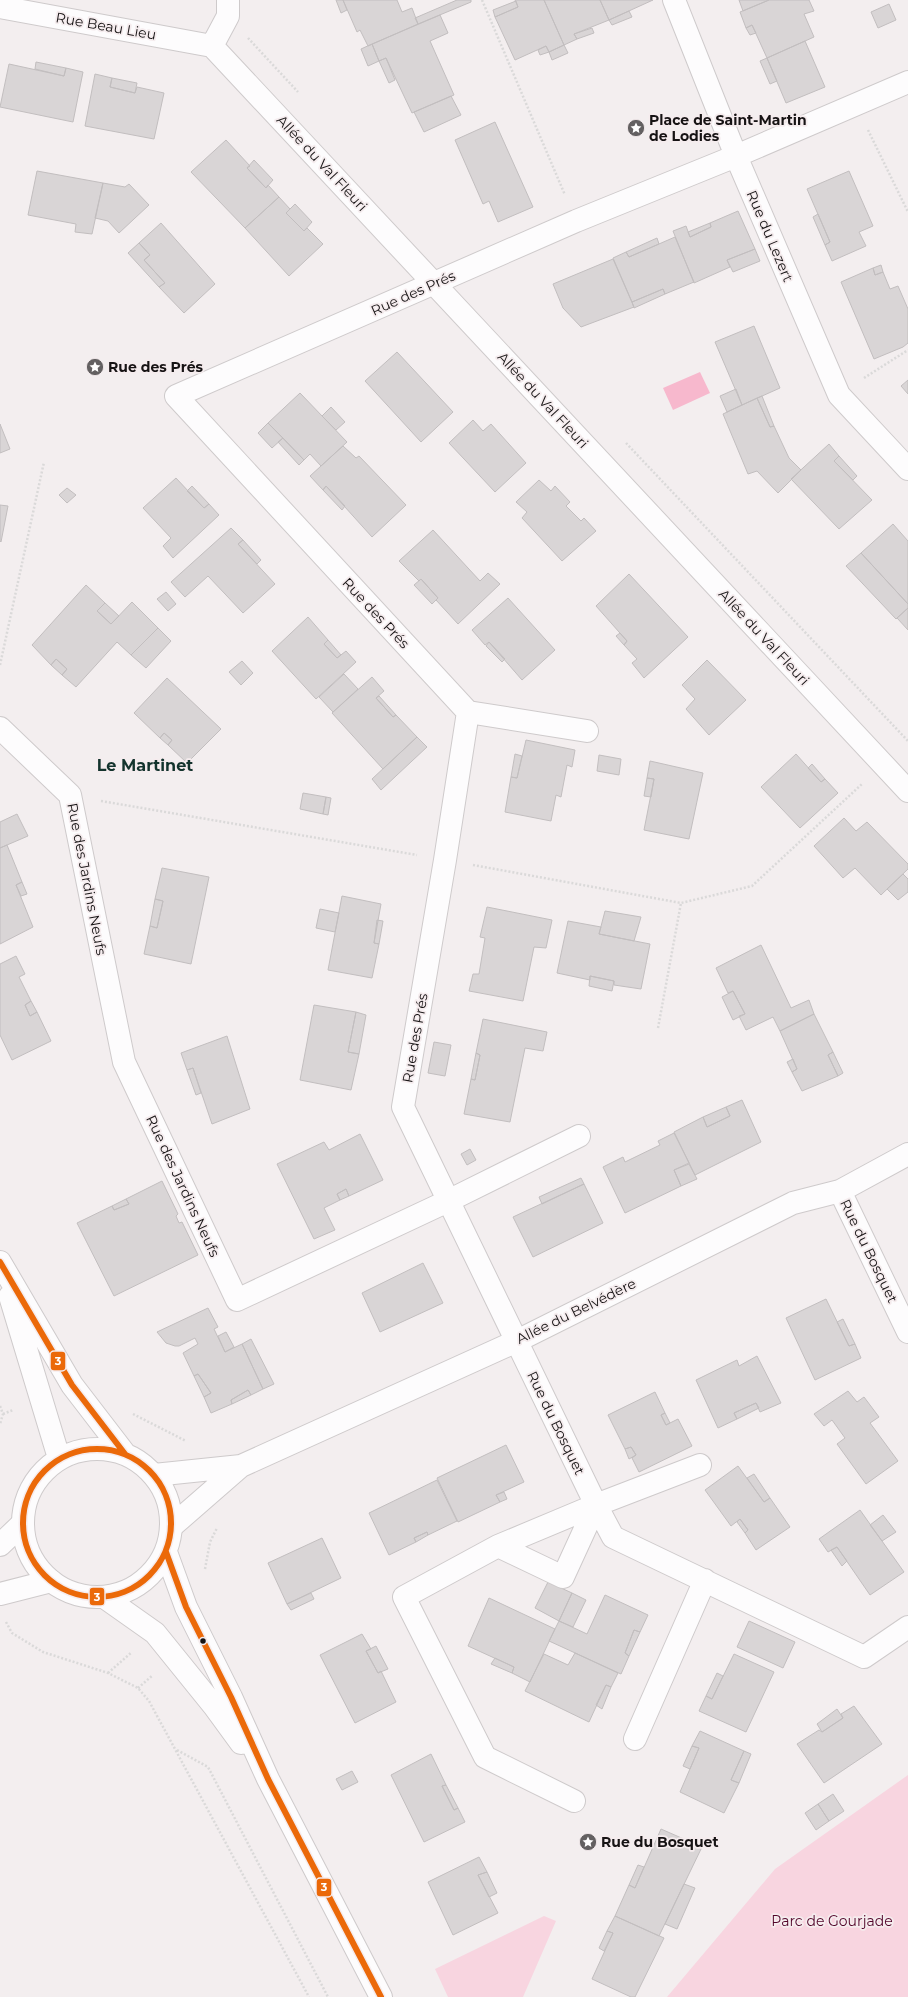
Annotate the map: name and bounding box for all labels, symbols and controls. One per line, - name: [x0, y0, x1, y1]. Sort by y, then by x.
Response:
- street label: Rue Beau Lieu: [54, 8, 158, 44]
- street label: Allée du Val Fleuri: [273, 111, 371, 215]
- place label: Place de Saint-Martin de Lodies: [649, 111, 807, 145]
- place icon: Place de Saint-Martin de Lodies: [626, 118, 646, 138]
- street label: Rue du Lezert: [743, 187, 798, 285]
- street label: Rue des Prés: [368, 266, 458, 320]
- street label: Allée du Val Fleuri: [494, 348, 592, 452]
- place icon: Rue des Prés: [85, 357, 105, 377]
- place label: Rue des Prés: [108, 358, 203, 376]
- street label: Rue des Prés: [339, 574, 414, 652]
- street label: Allée du Val Fleuri: [715, 585, 813, 689]
- district label: Le Martinet: [97, 756, 193, 775]
- street label: Rue des Jardins Neufs: [63, 801, 111, 957]
- street label: Rue des Prés: [398, 992, 432, 1084]
- street label: Rue des Jardins Neufs: [142, 1112, 224, 1260]
- street label: Rue du Bosquet: [836, 1196, 902, 1306]
- street label: Allée du Belvédère: [513, 1274, 639, 1348]
- line badge: 3: [50, 1351, 66, 1371]
- text: 3: [54, 1354, 62, 1368]
- street label: Rue du Bosquet: [523, 1368, 589, 1478]
- line badge: 3: [89, 1587, 105, 1606]
- text: 3: [93, 1590, 101, 1604]
- unlabelled marker: [198, 1636, 208, 1646]
- place icon: Rue du Bosquet: [578, 1832, 598, 1852]
- place label: Rue du Bosquet: [601, 1833, 719, 1851]
- line badge: 3: [316, 1878, 332, 1897]
- text: 3: [320, 1880, 328, 1894]
- park label: Parc de Gourjade: [771, 1912, 893, 1930]

